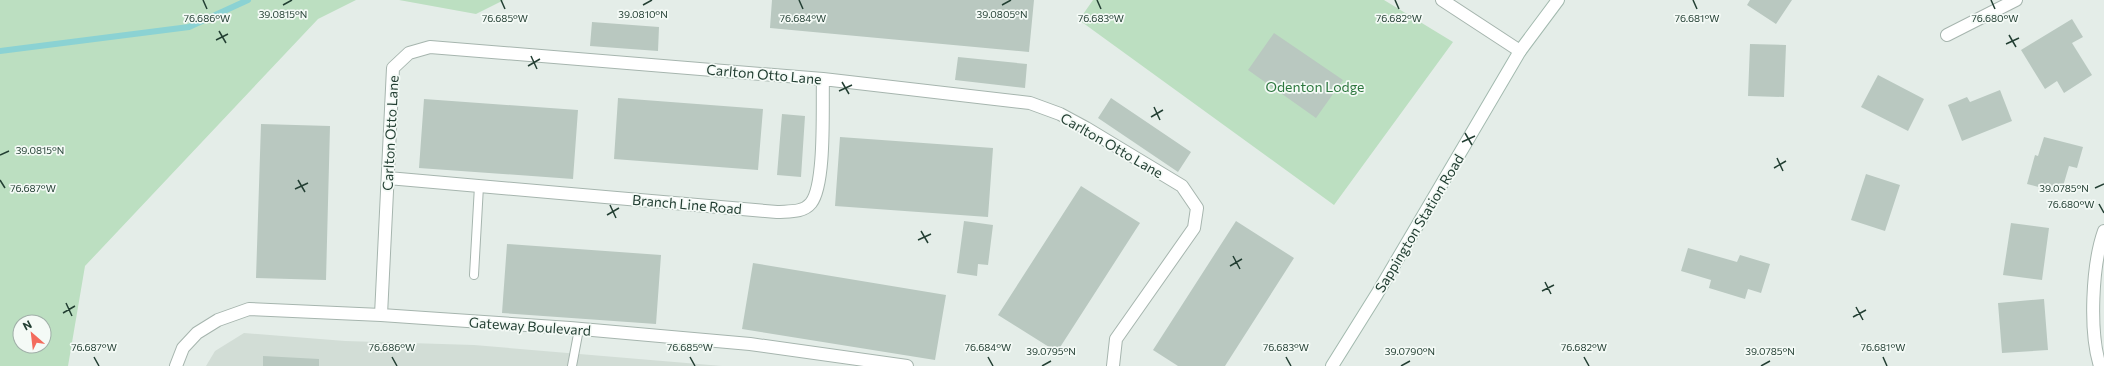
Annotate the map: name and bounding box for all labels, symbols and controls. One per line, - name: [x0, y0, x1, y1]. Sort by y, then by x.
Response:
- text: 39.0815°N: [259, 8, 307, 20]
- text: 39.0810°N: [618, 8, 668, 20]
- text: 39.0805°N: [977, 8, 1027, 20]
- text: 76.686°W: [184, 12, 230, 24]
- text: 76.685°W: [482, 12, 528, 24]
- text: 76.684°W: [780, 12, 826, 24]
- text: 76.683°W: [1078, 12, 1124, 24]
- text: 76.682°W: [1376, 12, 1422, 24]
- text: 76.681°W: [1675, 12, 1719, 24]
- text: 76.680°W: [1972, 12, 2018, 24]
- street label: Carlton Otto Lane: [706, 61, 822, 87]
- street label: Carlton Otto Lane: [378, 75, 402, 191]
- park label: Odenton Lodge: [1266, 78, 1364, 95]
- street label: Carlton Otto Lane: [1058, 109, 1166, 181]
- text: 39.0815°N: [16, 144, 64, 156]
- street label: Sappington Station Road: [1371, 151, 1467, 295]
- text: 76.687°W: [10, 182, 56, 194]
- text: 39.0785°N: [2039, 182, 2089, 194]
- street label: Branch Line Road: [632, 191, 742, 217]
- text: 76.680°W: [2048, 198, 2094, 210]
- street label: Gateway Boulevard: [468, 313, 592, 339]
- north arrow: [12, 314, 52, 354]
- text: N: [20, 317, 34, 332]
- text: 76.687°W: [71, 341, 117, 353]
- text: 76.686°W: [369, 341, 415, 353]
- text: 76.685°W: [667, 341, 713, 353]
- text: 76.684°W: [965, 341, 1011, 353]
- text: 76.683°W: [1263, 341, 1309, 353]
- text: 76.682°W: [1561, 341, 1607, 353]
- text: 76.681°W: [1861, 341, 1905, 353]
- text: 39.0795°N: [1026, 345, 1076, 357]
- text: 39.0790°N: [1385, 345, 1435, 357]
- text: 39.0785°N: [1745, 345, 1795, 357]

